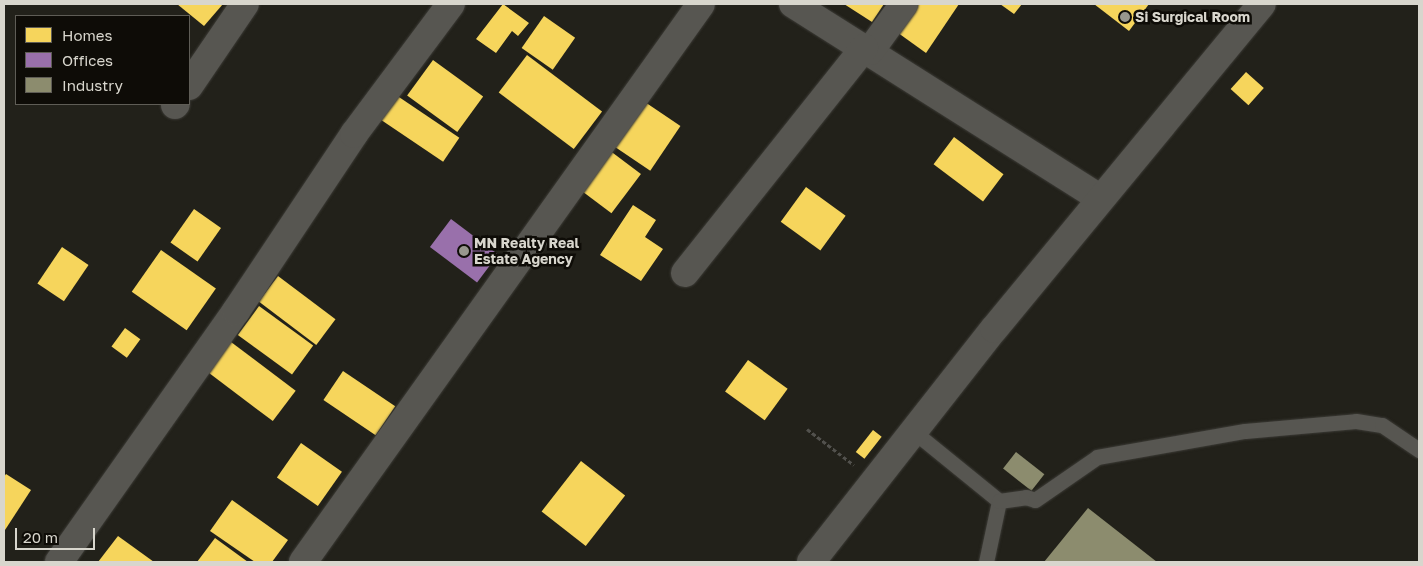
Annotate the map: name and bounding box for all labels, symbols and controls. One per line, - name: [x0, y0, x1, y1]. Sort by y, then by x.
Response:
- place label: Si Surgical Room: [1135, 9, 1250, 25]
- marker: Si Surgical Room: [1119, 11, 1131, 23]
- legend: [15, 15, 190, 105]
- text: Homes: [62, 26, 112, 44]
- text: Offices: [62, 51, 113, 69]
- text: Industry: [62, 76, 123, 94]
- place label: MN Realty Real Estate Agency: [474, 235, 579, 268]
- marker: MN Realty Real Estate Agency: [458, 245, 470, 257]
- scale bar: [18, 518, 98, 550]
- text: 20 m: [23, 528, 58, 546]

